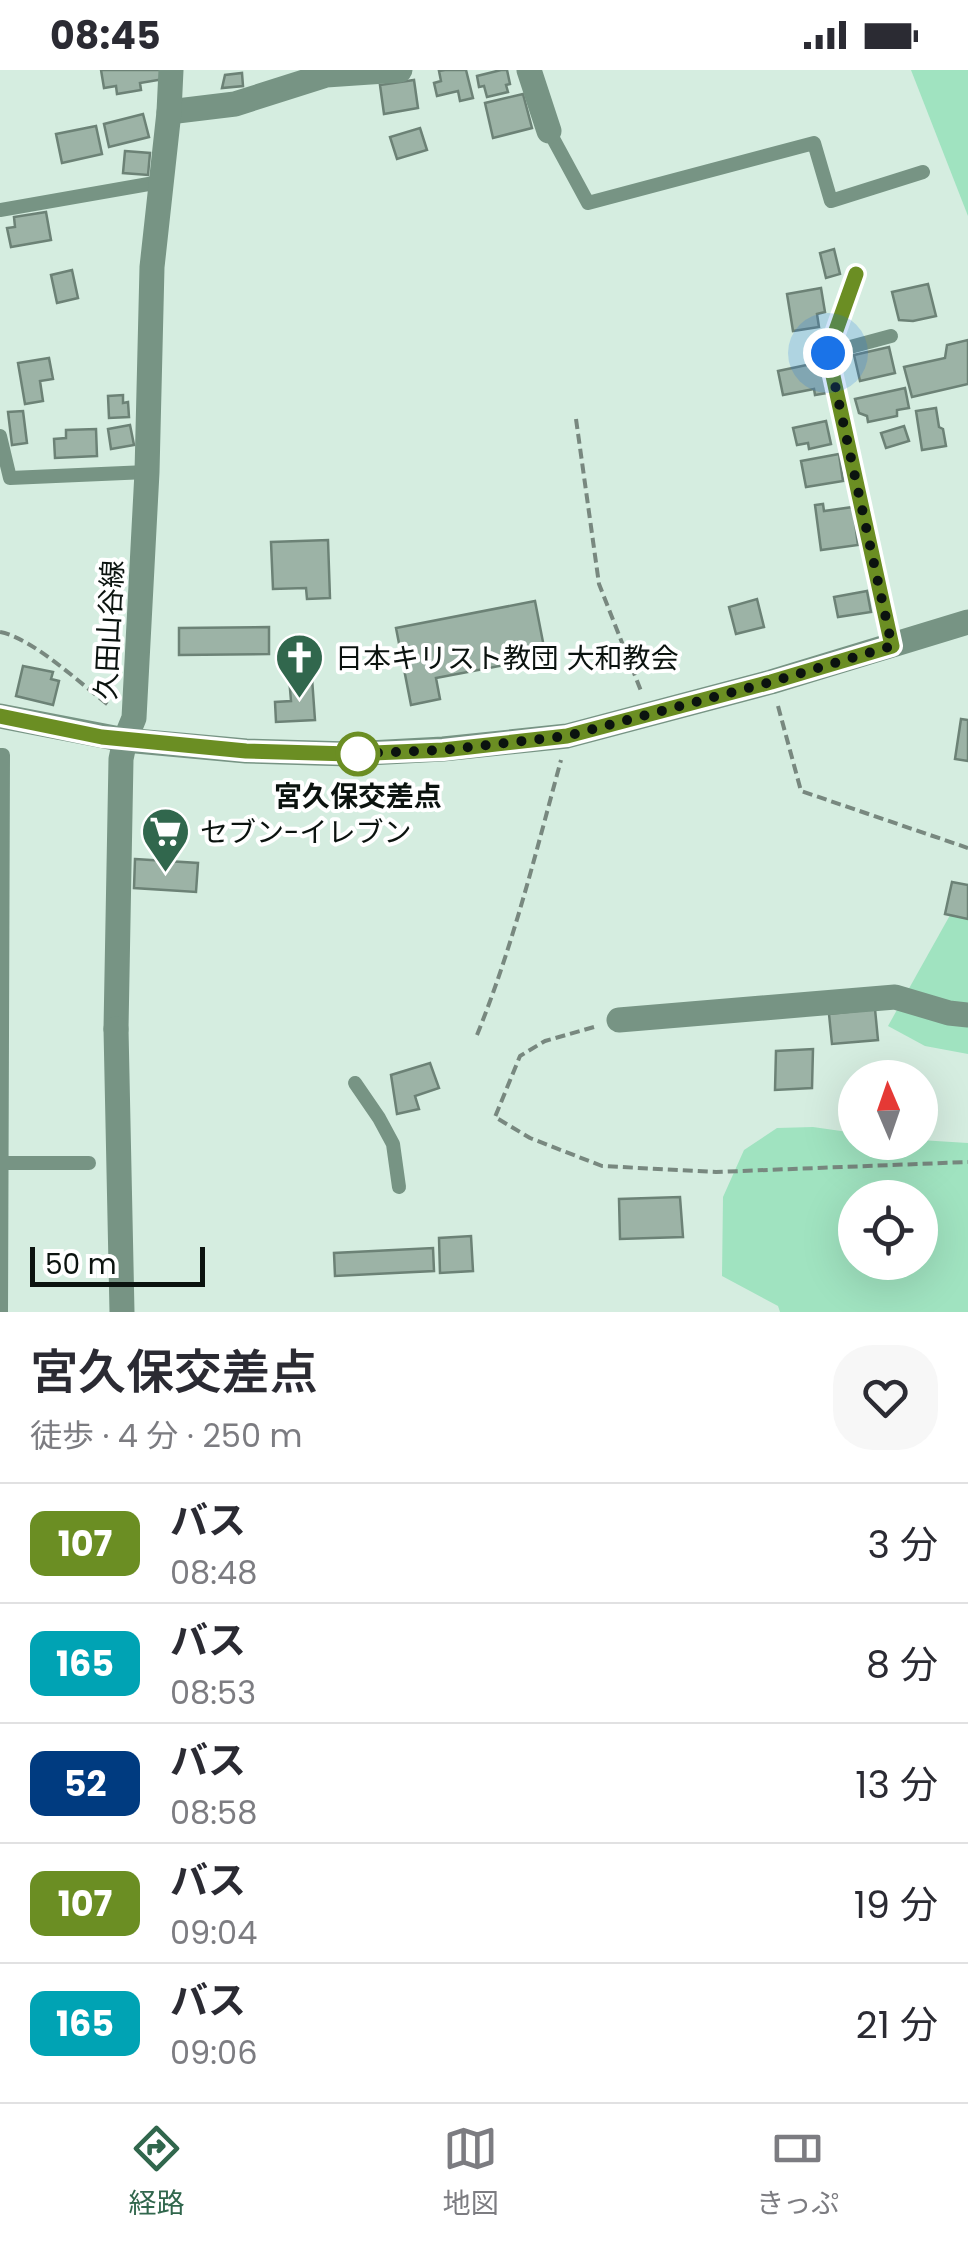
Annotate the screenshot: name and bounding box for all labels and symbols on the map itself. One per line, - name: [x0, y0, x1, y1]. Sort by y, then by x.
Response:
- your location: [803, 328, 853, 378]
- street label: 久田山谷線: [86, 559, 133, 701]
- church icon: 日本キリスト教団 大和教会: [274, 632, 326, 700]
- place label: 日本キリスト教団 大和教会: [335, 639, 678, 678]
- marker: 宮久保交差点: [337, 733, 379, 775]
- place label: 宮久保交差点: [274, 777, 442, 816]
- supermarket icon: セブン-イレブン: [139, 806, 191, 874]
- place label: セブン-イレブン: [200, 813, 411, 852]
- north arrow: [838, 1060, 938, 1160]
- scale bar: [30, 1242, 205, 1286]

